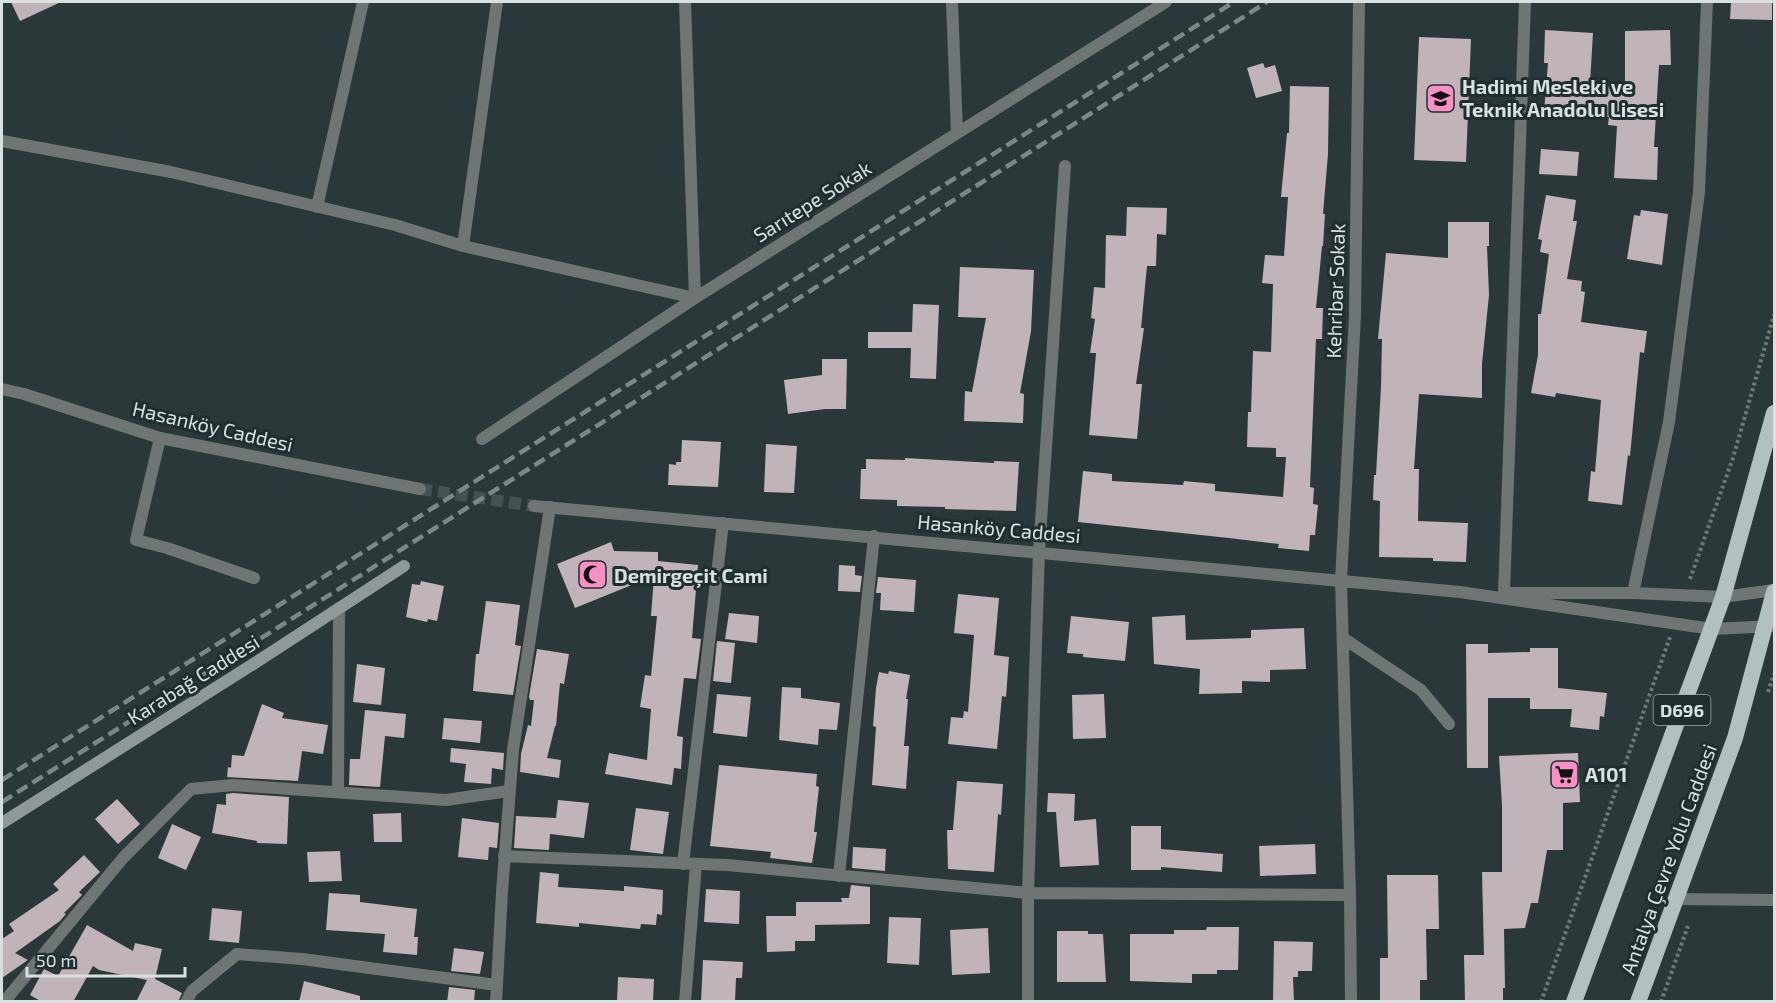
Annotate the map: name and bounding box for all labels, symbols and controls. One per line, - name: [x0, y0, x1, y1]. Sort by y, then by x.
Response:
- place label: Hadimi Mesleki ve Teknik Anadolu Lisesi: [1462, 74, 1664, 121]
- school or university icon: Hadimi Mesleki ve Teknik Anadolu Lisesi: [1425, 82, 1457, 114]
- street label: Sarıtepe Sokak: [749, 155, 875, 247]
- street label: Kehribar Sokak: [1321, 223, 1349, 359]
- street label: Hasanköy Caddesi: [130, 396, 296, 456]
- street label: Hasanköy Caddesi: [916, 509, 1082, 547]
- mosque icon: Demirgeçit Cami: [577, 559, 609, 591]
- place label: Demirgeçit Cami: [614, 563, 768, 588]
- street label: Karabağ Caddesi: [123, 629, 263, 729]
- road number: D696: [1654, 695, 1710, 725]
- street label: Antalya Çevre Yolu Caddesi: [1615, 740, 1722, 978]
- supermarket icon: A101: [1548, 758, 1580, 790]
- place label: A101: [1585, 762, 1627, 786]
- scale bar: [27, 940, 184, 978]
- text: 50 m: [36, 949, 76, 971]

